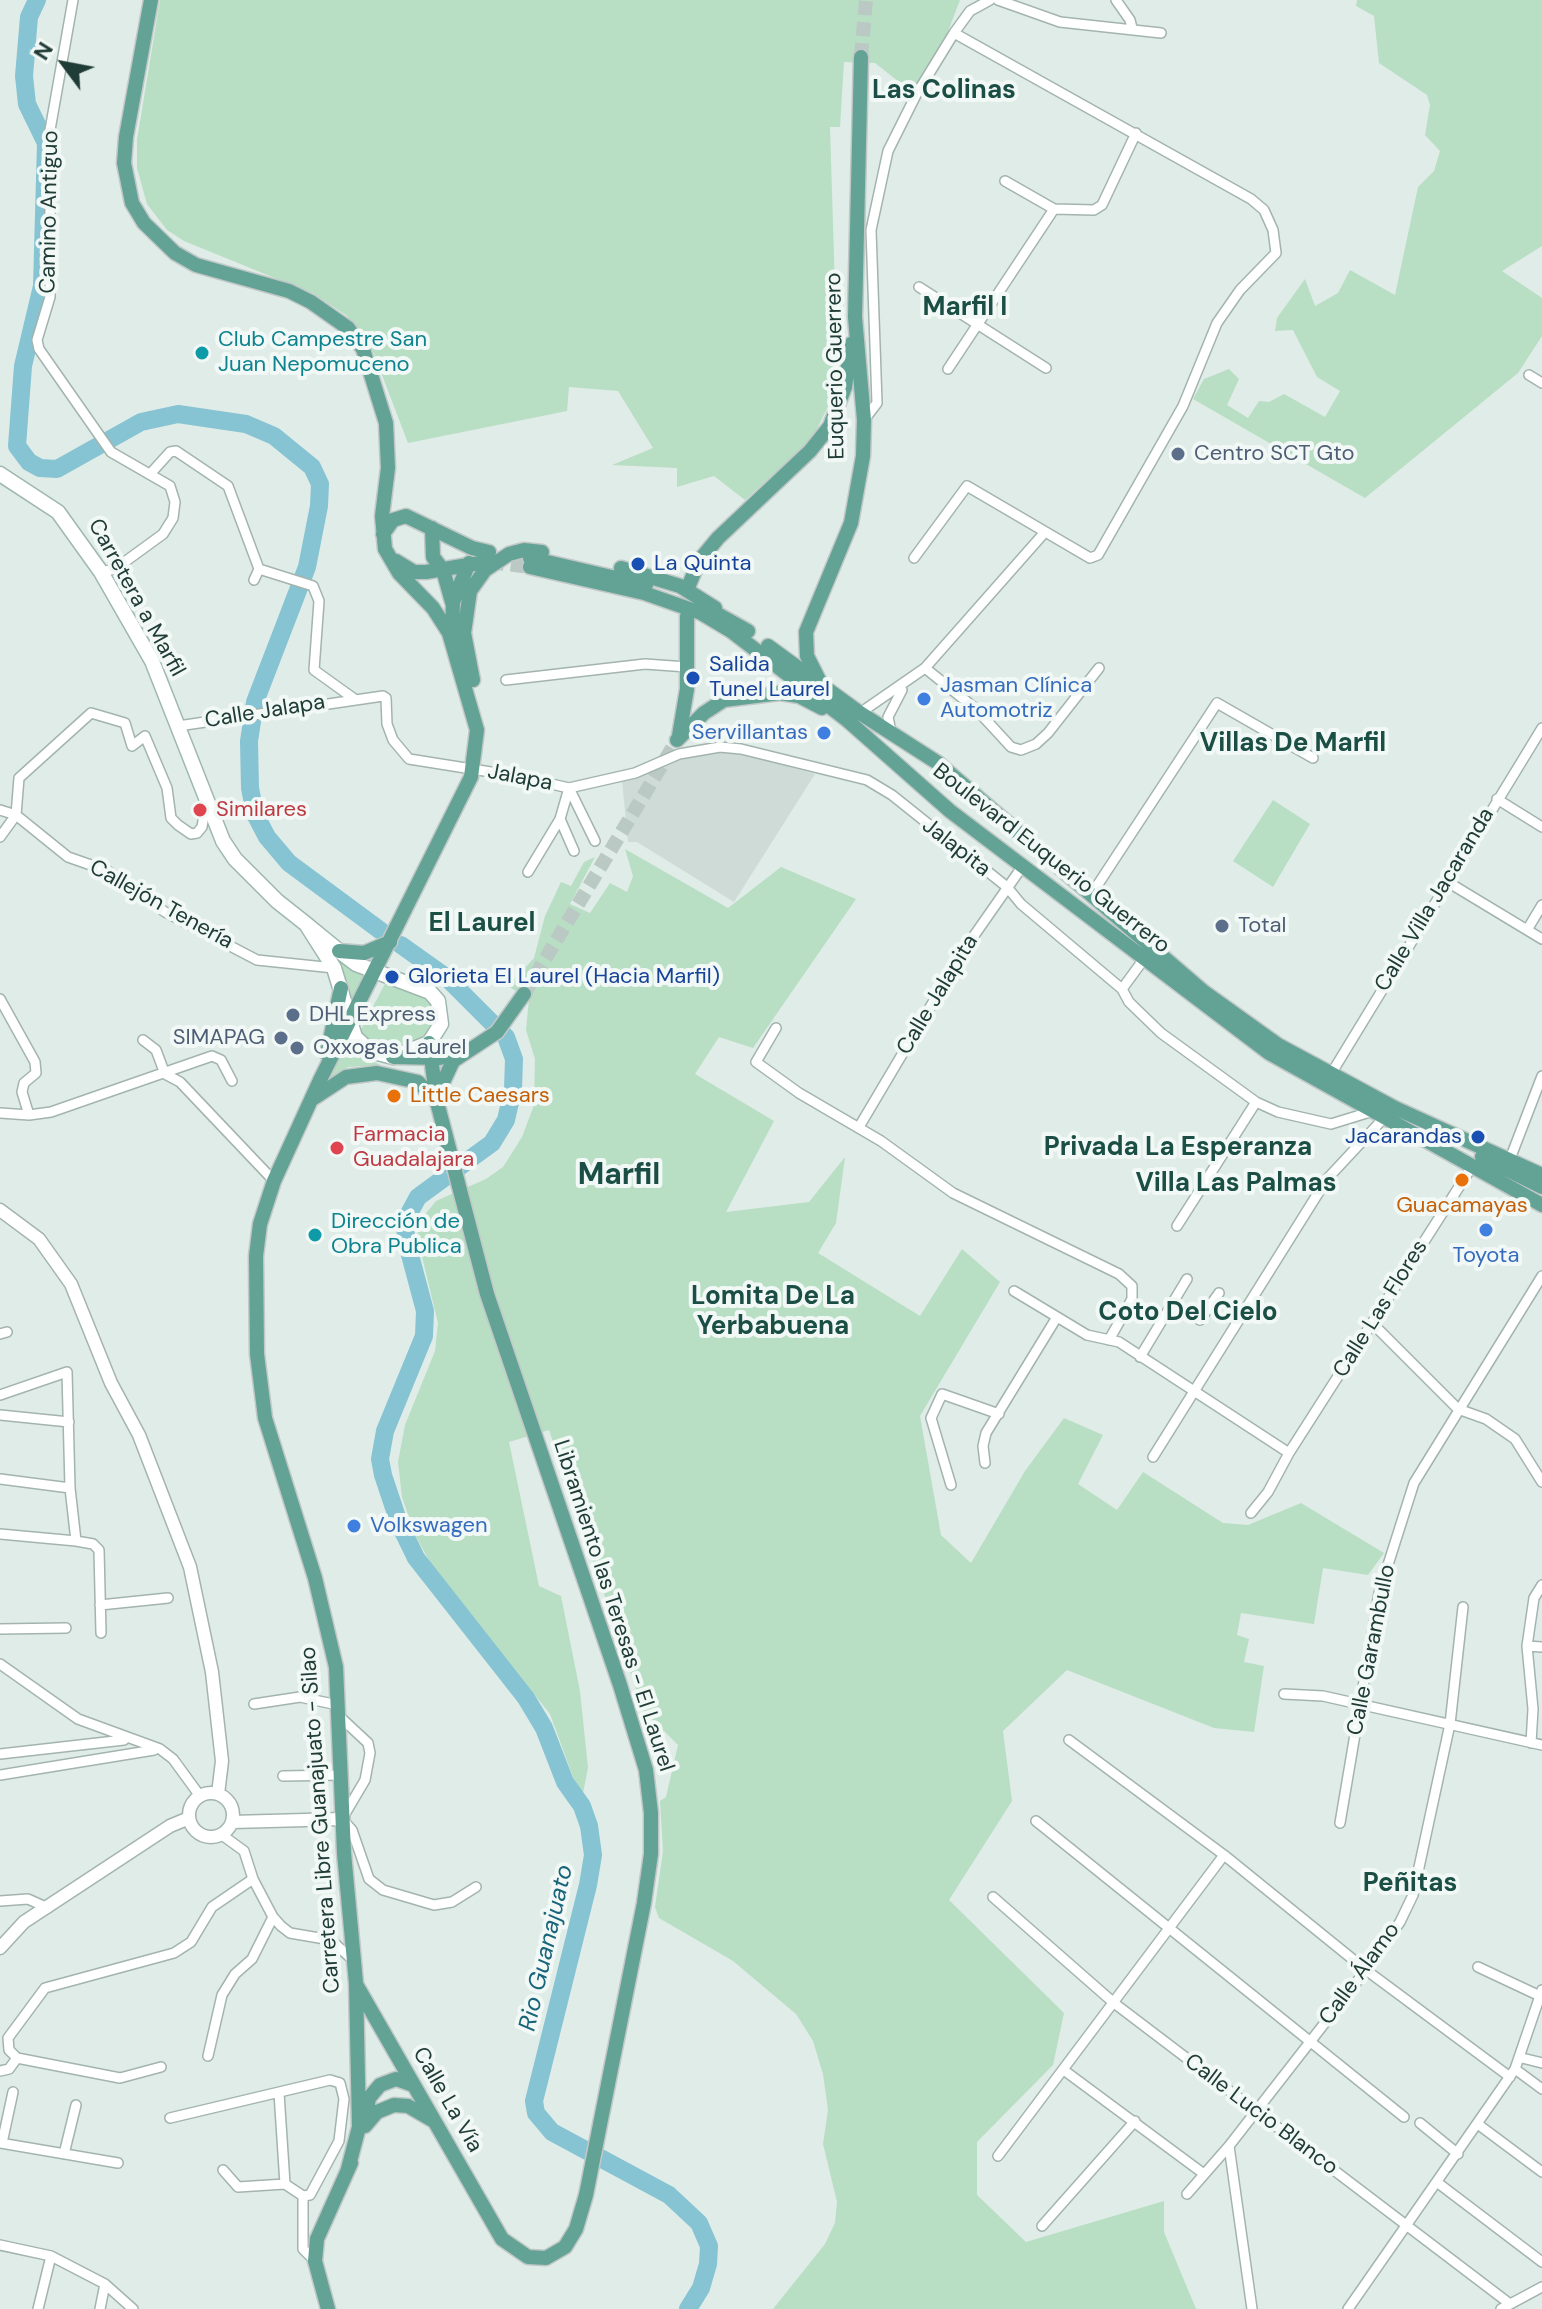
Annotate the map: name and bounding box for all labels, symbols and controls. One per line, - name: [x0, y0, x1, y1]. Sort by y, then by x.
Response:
- north arrow: [24, 24, 104, 104]
- text: N: [27, 37, 60, 66]
- district label: Las Colinas: [872, 75, 1016, 107]
- street label: Camino Antiguo: [35, 130, 65, 294]
- street label: Euquerio Guerrero: [821, 272, 851, 460]
- district label: Marfil I: [923, 292, 1007, 324]
- place label: Club Campestre San Juan Nepomuceno: [218, 327, 427, 378]
- marker: Club Campestre San Juan Nepomuceno: [193, 344, 211, 362]
- place label: Centro SCT Gto: [1194, 441, 1355, 467]
- marker: Centro SCT Gto: [1169, 445, 1187, 463]
- street label: Carretera a Marfil: [82, 515, 190, 681]
- place label: La Quinta: [654, 551, 752, 577]
- marker: La Quinta: [629, 555, 647, 573]
- place label: Salida Tunel Laurel: [709, 652, 830, 704]
- marker: Salida Tunel Laurel: [684, 669, 702, 687]
- place label: Jasman Clínica Automotriz: [940, 673, 1092, 724]
- street label: Calle Jalapa: [203, 689, 327, 735]
- marker: Jasman Clínica Automotriz: [915, 690, 933, 708]
- place label: Servillantas: [692, 720, 808, 746]
- marker: Servillantas: [815, 724, 833, 742]
- district label: Villas De Marfil: [1200, 728, 1386, 760]
- street label: Boulevard Euquerio Guerrero: [927, 758, 1175, 960]
- street label: Jalapa: [485, 759, 555, 797]
- place label: Similares: [216, 797, 307, 823]
- marker: Similares: [191, 801, 209, 819]
- street label: Calle Villa Jacaranda: [1370, 803, 1500, 997]
- street label: Jalapita: [917, 813, 995, 883]
- street label: Callejón Tenería: [85, 855, 237, 955]
- district label: El Laurel: [429, 908, 535, 940]
- place label: Total: [1238, 913, 1286, 939]
- marker: Total: [1213, 917, 1231, 935]
- street label: Calle Jalapita: [892, 930, 984, 1060]
- place label: Glorieta El Laurel (Hacia Marfil): [408, 964, 720, 990]
- marker: Glorieta El Laurel (Hacia Marfil): [383, 968, 401, 986]
- place label: DHL Express: [309, 1002, 436, 1028]
- marker: DHL Express: [284, 1006, 302, 1024]
- place label: SIMAPAG: [173, 1025, 265, 1051]
- marker: SIMAPAG: [272, 1029, 290, 1047]
- place label: Oxxogas Laurel: [313, 1035, 466, 1061]
- marker: Oxxogas Laurel: [288, 1039, 306, 1057]
- place label: Little Caesars: [410, 1083, 550, 1109]
- marker: Little Caesars: [385, 1087, 403, 1105]
- place label: Farmacia Guadalajara: [353, 1122, 474, 1174]
- place label: Jacarandas: [1345, 1124, 1462, 1150]
- marker: Jacarandas: [1469, 1128, 1487, 1146]
- district label: Privada La Esperanza: [1044, 1132, 1312, 1164]
- marker: Farmacia Guadalajara: [328, 1139, 346, 1157]
- district label: Marfil: [578, 1158, 660, 1194]
- district label: Villa Las Palmas: [1135, 1168, 1337, 1200]
- marker: Guacamayas: [1453, 1171, 1471, 1189]
- place label: Guacamayas: [1396, 1193, 1528, 1219]
- place label: Dirección de Obra Publica: [331, 1209, 462, 1260]
- marker: Toyota: [1477, 1221, 1495, 1239]
- marker: Dirección de Obra Publica: [306, 1226, 324, 1244]
- street label: Calle Las Flores: [1328, 1235, 1434, 1383]
- place label: Toyota: [1453, 1243, 1519, 1269]
- district label: Lomita De La Yerbabuena: [691, 1281, 855, 1342]
- district label: Coto Del Cielo: [1098, 1297, 1278, 1329]
- street label: Libramiento las Teresas - El Laurel: [547, 1437, 679, 1775]
- place label: Volkswagen: [370, 1513, 488, 1539]
- marker: Volkswagen: [345, 1517, 363, 1535]
- street label: Calle Garambullo: [1342, 1562, 1402, 1738]
- street label: Carretera Libre Guanajuato - Silao: [296, 1646, 346, 1994]
- water label: Rio Guanajuato: [514, 1862, 580, 2034]
- district label: Peñitas: [1363, 1868, 1457, 1900]
- street label: Calle Álamo: [1314, 1918, 1406, 2030]
- street label: Calle La Vía: [406, 2043, 488, 2157]
- street label: Calle Lucio Blanco: [1179, 2049, 1343, 2181]

